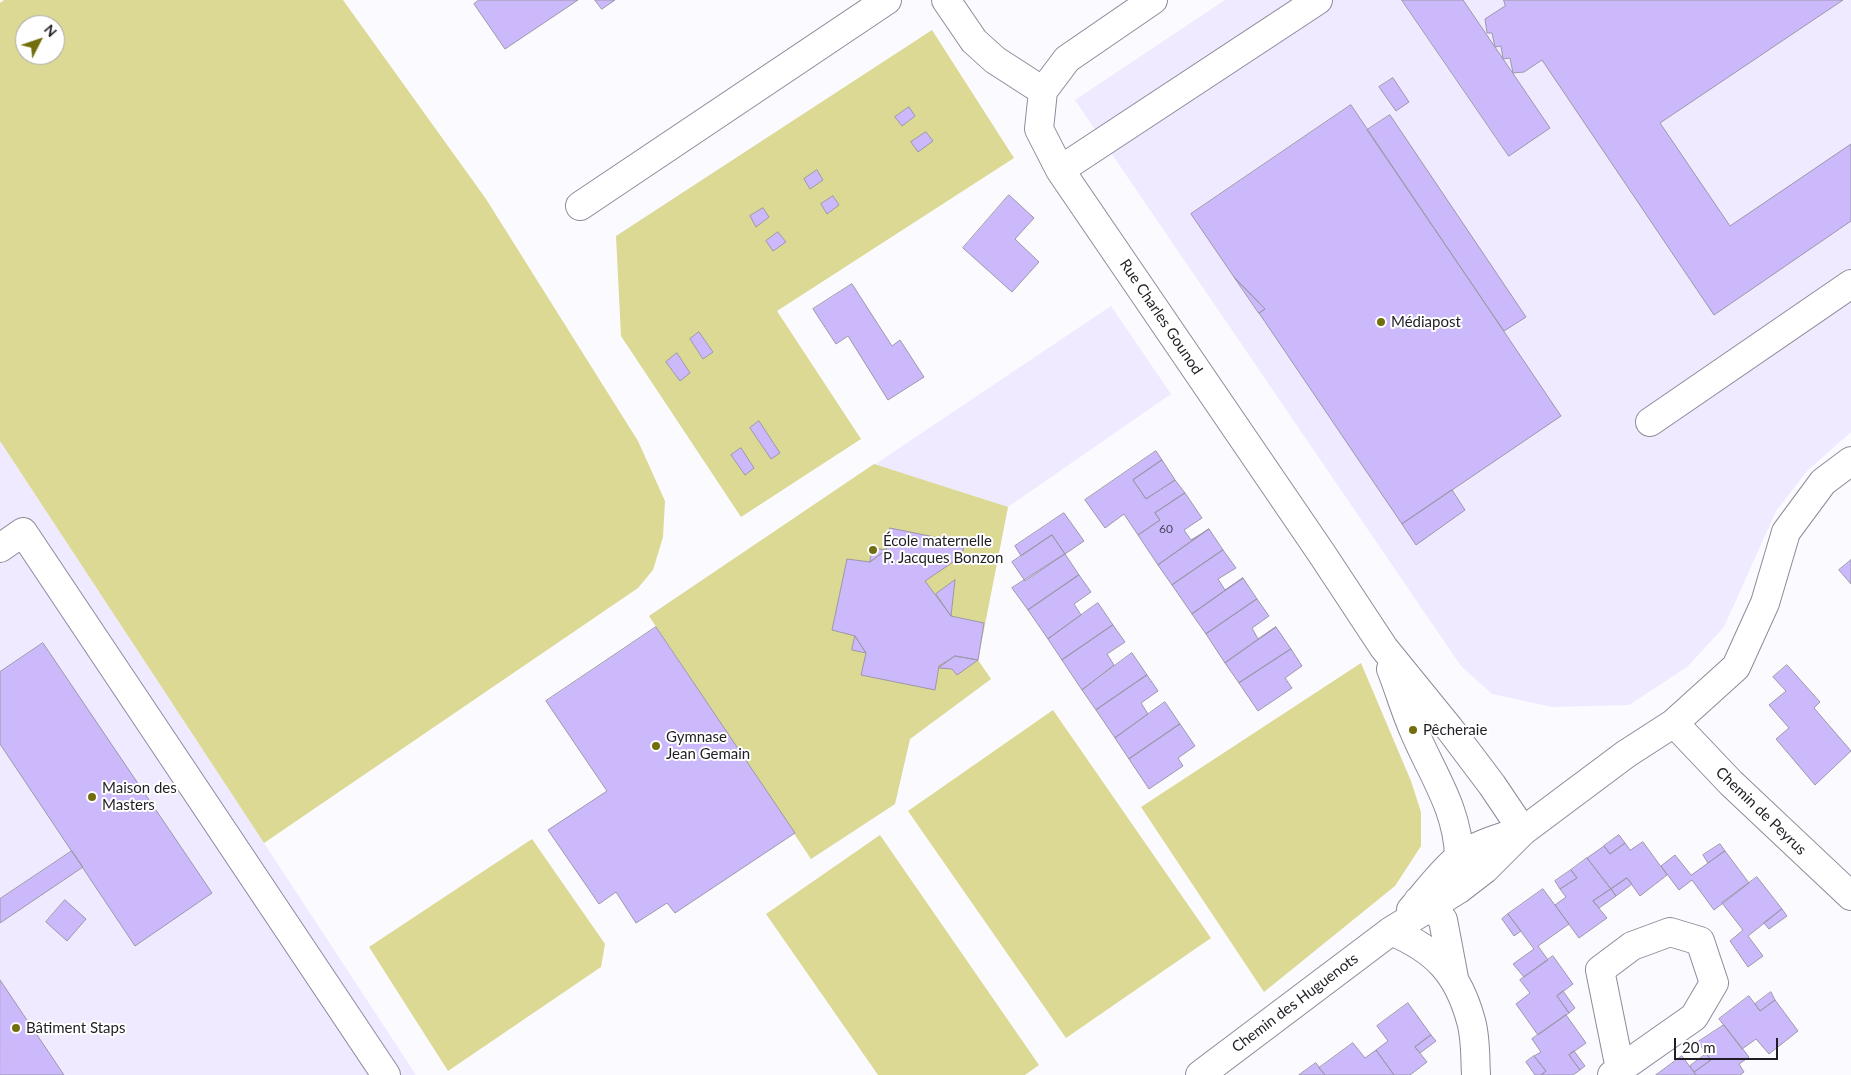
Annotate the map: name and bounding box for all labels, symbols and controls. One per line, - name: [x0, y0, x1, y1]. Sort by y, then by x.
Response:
- north arrow: [15, 15, 65, 65]
- text: N: [41, 21, 61, 40]
- street label: Rue Charles Gounod: [1116, 256, 1206, 378]
- place label: Médiapost: [1391, 313, 1461, 331]
- marker: Médiapost: [1375, 316, 1387, 328]
- house number: 60: [1159, 522, 1173, 536]
- place label: École maternelle P. Jacques Bonzon: [883, 532, 1003, 567]
- marker: École maternelle P. Jacques Bonzon: [867, 544, 879, 556]
- place label: Pêcheraie: [1423, 721, 1487, 739]
- marker: Pêcheraie: [1407, 724, 1419, 736]
- place label: Gymnase Jean Gemain: [666, 728, 750, 763]
- marker: Gymnase Jean Gemain: [650, 740, 662, 752]
- street label: Chemin de Peyrus: [1712, 763, 1810, 859]
- place label: Maison des Masters: [102, 779, 177, 814]
- marker: Maison des Masters: [86, 791, 98, 803]
- street label: Chemin des Huguenots: [1228, 950, 1362, 1056]
- place label: Bâtiment Staps: [26, 1019, 125, 1037]
- marker: Bâtiment Staps: [10, 1022, 22, 1034]
- scale bar: [1676, 1028, 1780, 1060]
- text: 20 m: [1682, 1038, 1716, 1056]

